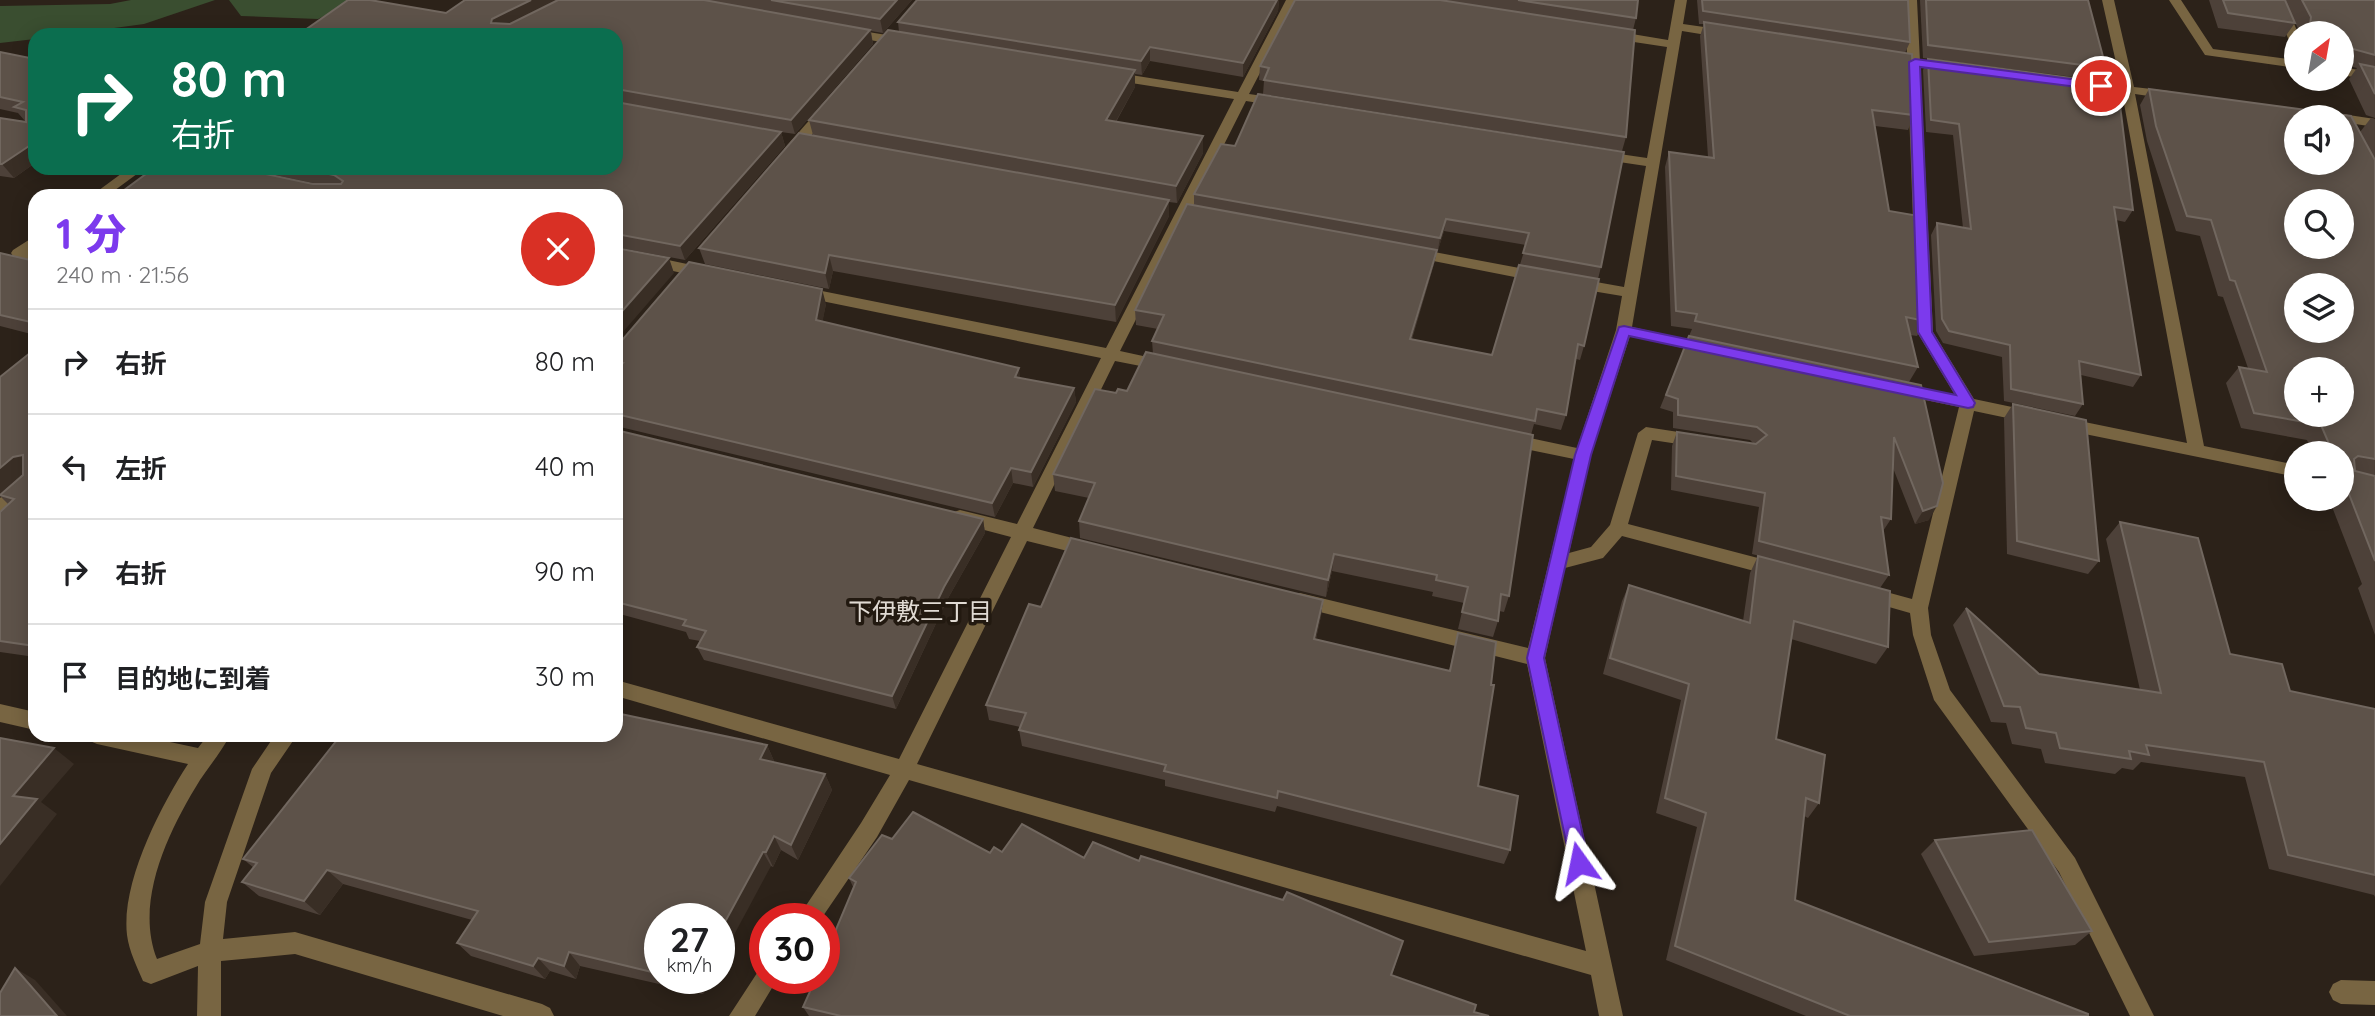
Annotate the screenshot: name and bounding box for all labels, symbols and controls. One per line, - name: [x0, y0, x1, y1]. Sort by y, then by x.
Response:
- north arrow: [2284, 21, 2354, 91]
- map controls: [2284, 21, 2354, 511]
- text: 80 m: [171, 48, 287, 109]
- icon: right: [56, 56, 147, 147]
- pin: [2071, 56, 2131, 116]
- icon: arrive: [2082, 67, 2120, 105]
- button: sound: [2284, 105, 2354, 175]
- text: 右折: [171, 114, 235, 154]
- button: search: [2284, 189, 2354, 259]
- text: 1 分: [56, 207, 126, 260]
- button: close: [521, 212, 595, 286]
- text: 240 m · 21:56: [56, 260, 189, 289]
- button: layers: [2284, 273, 2354, 343]
- icon: right: [56, 343, 94, 381]
- text: 80 m: [535, 345, 595, 378]
- text: 右折: [115, 347, 167, 380]
- button: +: [2284, 357, 2354, 427]
- button: −: [2284, 441, 2354, 511]
- icon: left: [56, 448, 94, 486]
- text: 40 m: [535, 450, 595, 483]
- text: 左折: [115, 452, 167, 485]
- icon: right: [56, 553, 94, 591]
- text: 90 m: [534, 555, 595, 588]
- text: 右折: [115, 557, 167, 590]
- district label: 下伊敷三丁目: [848, 596, 992, 626]
- icon: arrive: [56, 658, 94, 696]
- text: 30 m: [535, 660, 595, 693]
- text: 目的地に到着: [115, 662, 271, 695]
- position arrow: [1542, 826, 1616, 900]
- speed limit sign: 30: [749, 903, 840, 994]
- text: 27: [670, 917, 709, 961]
- text: km/h: [667, 954, 712, 977]

